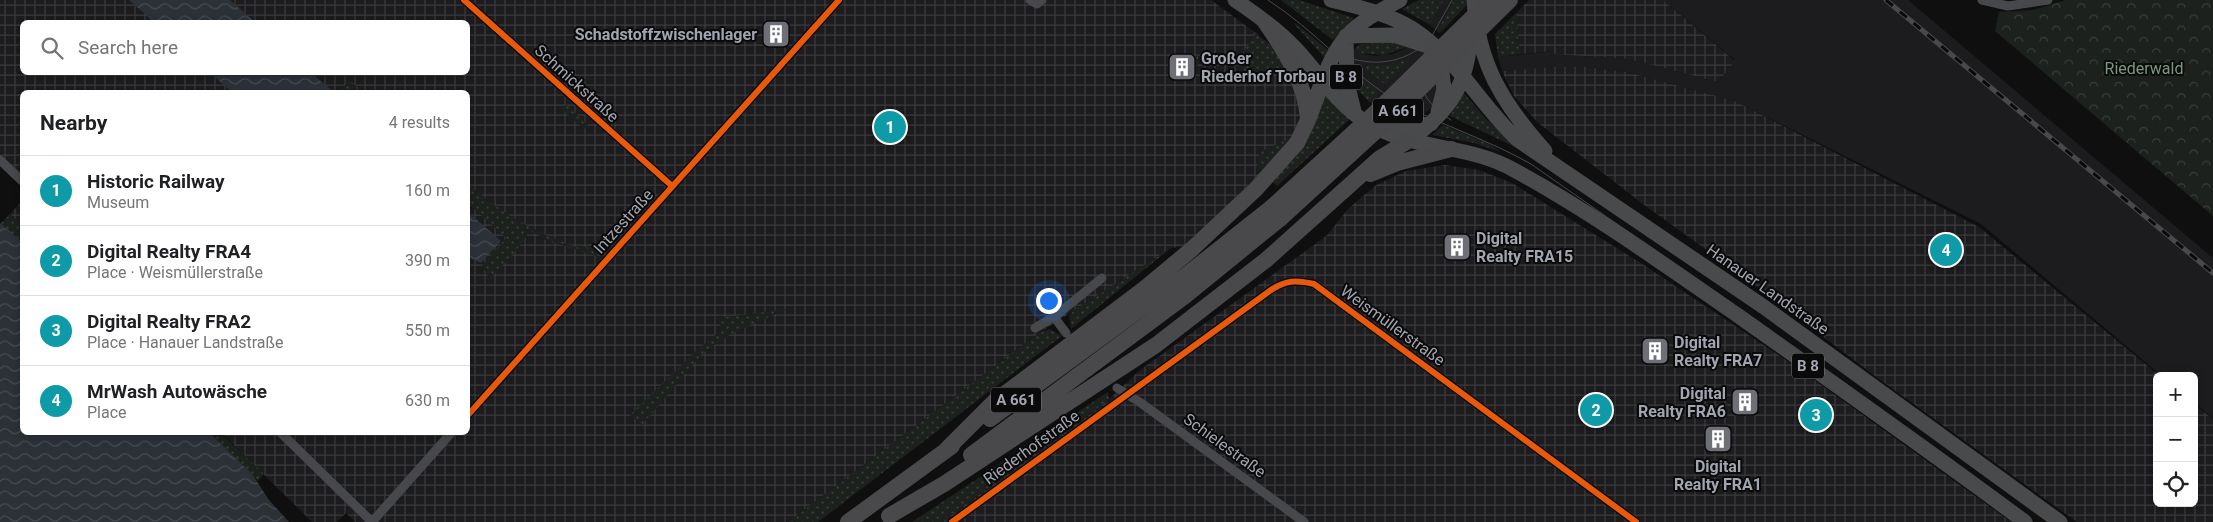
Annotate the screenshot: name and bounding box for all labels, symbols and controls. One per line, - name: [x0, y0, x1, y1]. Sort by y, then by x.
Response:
- building icon: Schadstoffzwischenlager: [761, 19, 791, 49]
- search box: [20, 20, 470, 75]
- place label: Schadstoffzwischenlager: [575, 25, 757, 44]
- icon: search: [38, 34, 66, 62]
- text: Search here: [78, 36, 178, 59]
- street label: Schmickstraße: [531, 41, 623, 126]
- place label: Großer Riederhof Torbau: [1201, 49, 1325, 86]
- building icon: Großer Riederhof Torbau: [1167, 52, 1197, 82]
- park label: Riederwald: [2105, 59, 2183, 78]
- road number: B 8: [1330, 64, 1362, 90]
- road number: A 661: [1373, 98, 1423, 124]
- pin: 1: [874, 108, 906, 146]
- text: Nearby: [40, 111, 107, 135]
- text: 4 results: [389, 113, 450, 132]
- text: Historic Railway: [87, 170, 225, 193]
- text: 1: [51, 181, 61, 200]
- text: 160 m: [405, 181, 450, 200]
- street label: Intzestraße: [590, 185, 657, 257]
- text: Museum: [87, 193, 149, 212]
- place label: Digital Realty FRA15: [1476, 229, 1573, 266]
- pin: 4: [1930, 231, 1962, 269]
- building icon: Digital Realty FRA15: [1442, 232, 1472, 262]
- text: Digital Realty FRA4: [87, 240, 251, 263]
- street label: Hanauer Landstraße: [1703, 240, 1832, 339]
- text: 2: [51, 251, 61, 270]
- text: 390 m: [405, 251, 450, 270]
- text: Place · Weismüllerstraße: [87, 263, 263, 282]
- street label: Weismüllerstraße: [1337, 281, 1449, 370]
- your location: [1036, 288, 1062, 314]
- text: Digital Realty FRA2: [87, 310, 251, 333]
- text: 3: [51, 321, 61, 340]
- text: 550 m: [405, 321, 450, 340]
- text: Place · Hanauer Landstraße: [87, 333, 284, 352]
- place label: Digital Realty FRA7: [1674, 333, 1762, 370]
- building icon: Digital Realty FRA7: [1640, 336, 1670, 366]
- road number: B 8: [1792, 354, 1824, 378]
- map controls: [2153, 372, 2198, 507]
- button: +: [2153, 372, 2198, 417]
- text: MrWash Autowäsche: [87, 380, 267, 403]
- place label: Digital Realty FRA6: [1638, 384, 1726, 421]
- building icon: Digital Realty FRA6: [1730, 387, 1760, 417]
- road number: A 661: [991, 388, 1041, 412]
- text: 4: [51, 391, 61, 410]
- text: 630 m: [405, 391, 450, 410]
- pin: 2: [1580, 391, 1612, 429]
- pin: 3: [1800, 396, 1832, 434]
- text: Place: [87, 403, 127, 422]
- street label: Riederhofstraße: [980, 406, 1083, 489]
- street label: Schielestraße: [1180, 409, 1269, 482]
- button: −: [2153, 417, 2198, 462]
- building icon: Digital Realty FRA1: [1703, 424, 1733, 454]
- place label: Digital Realty FRA1: [1674, 457, 1762, 494]
- button: locate: [2153, 462, 2198, 507]

